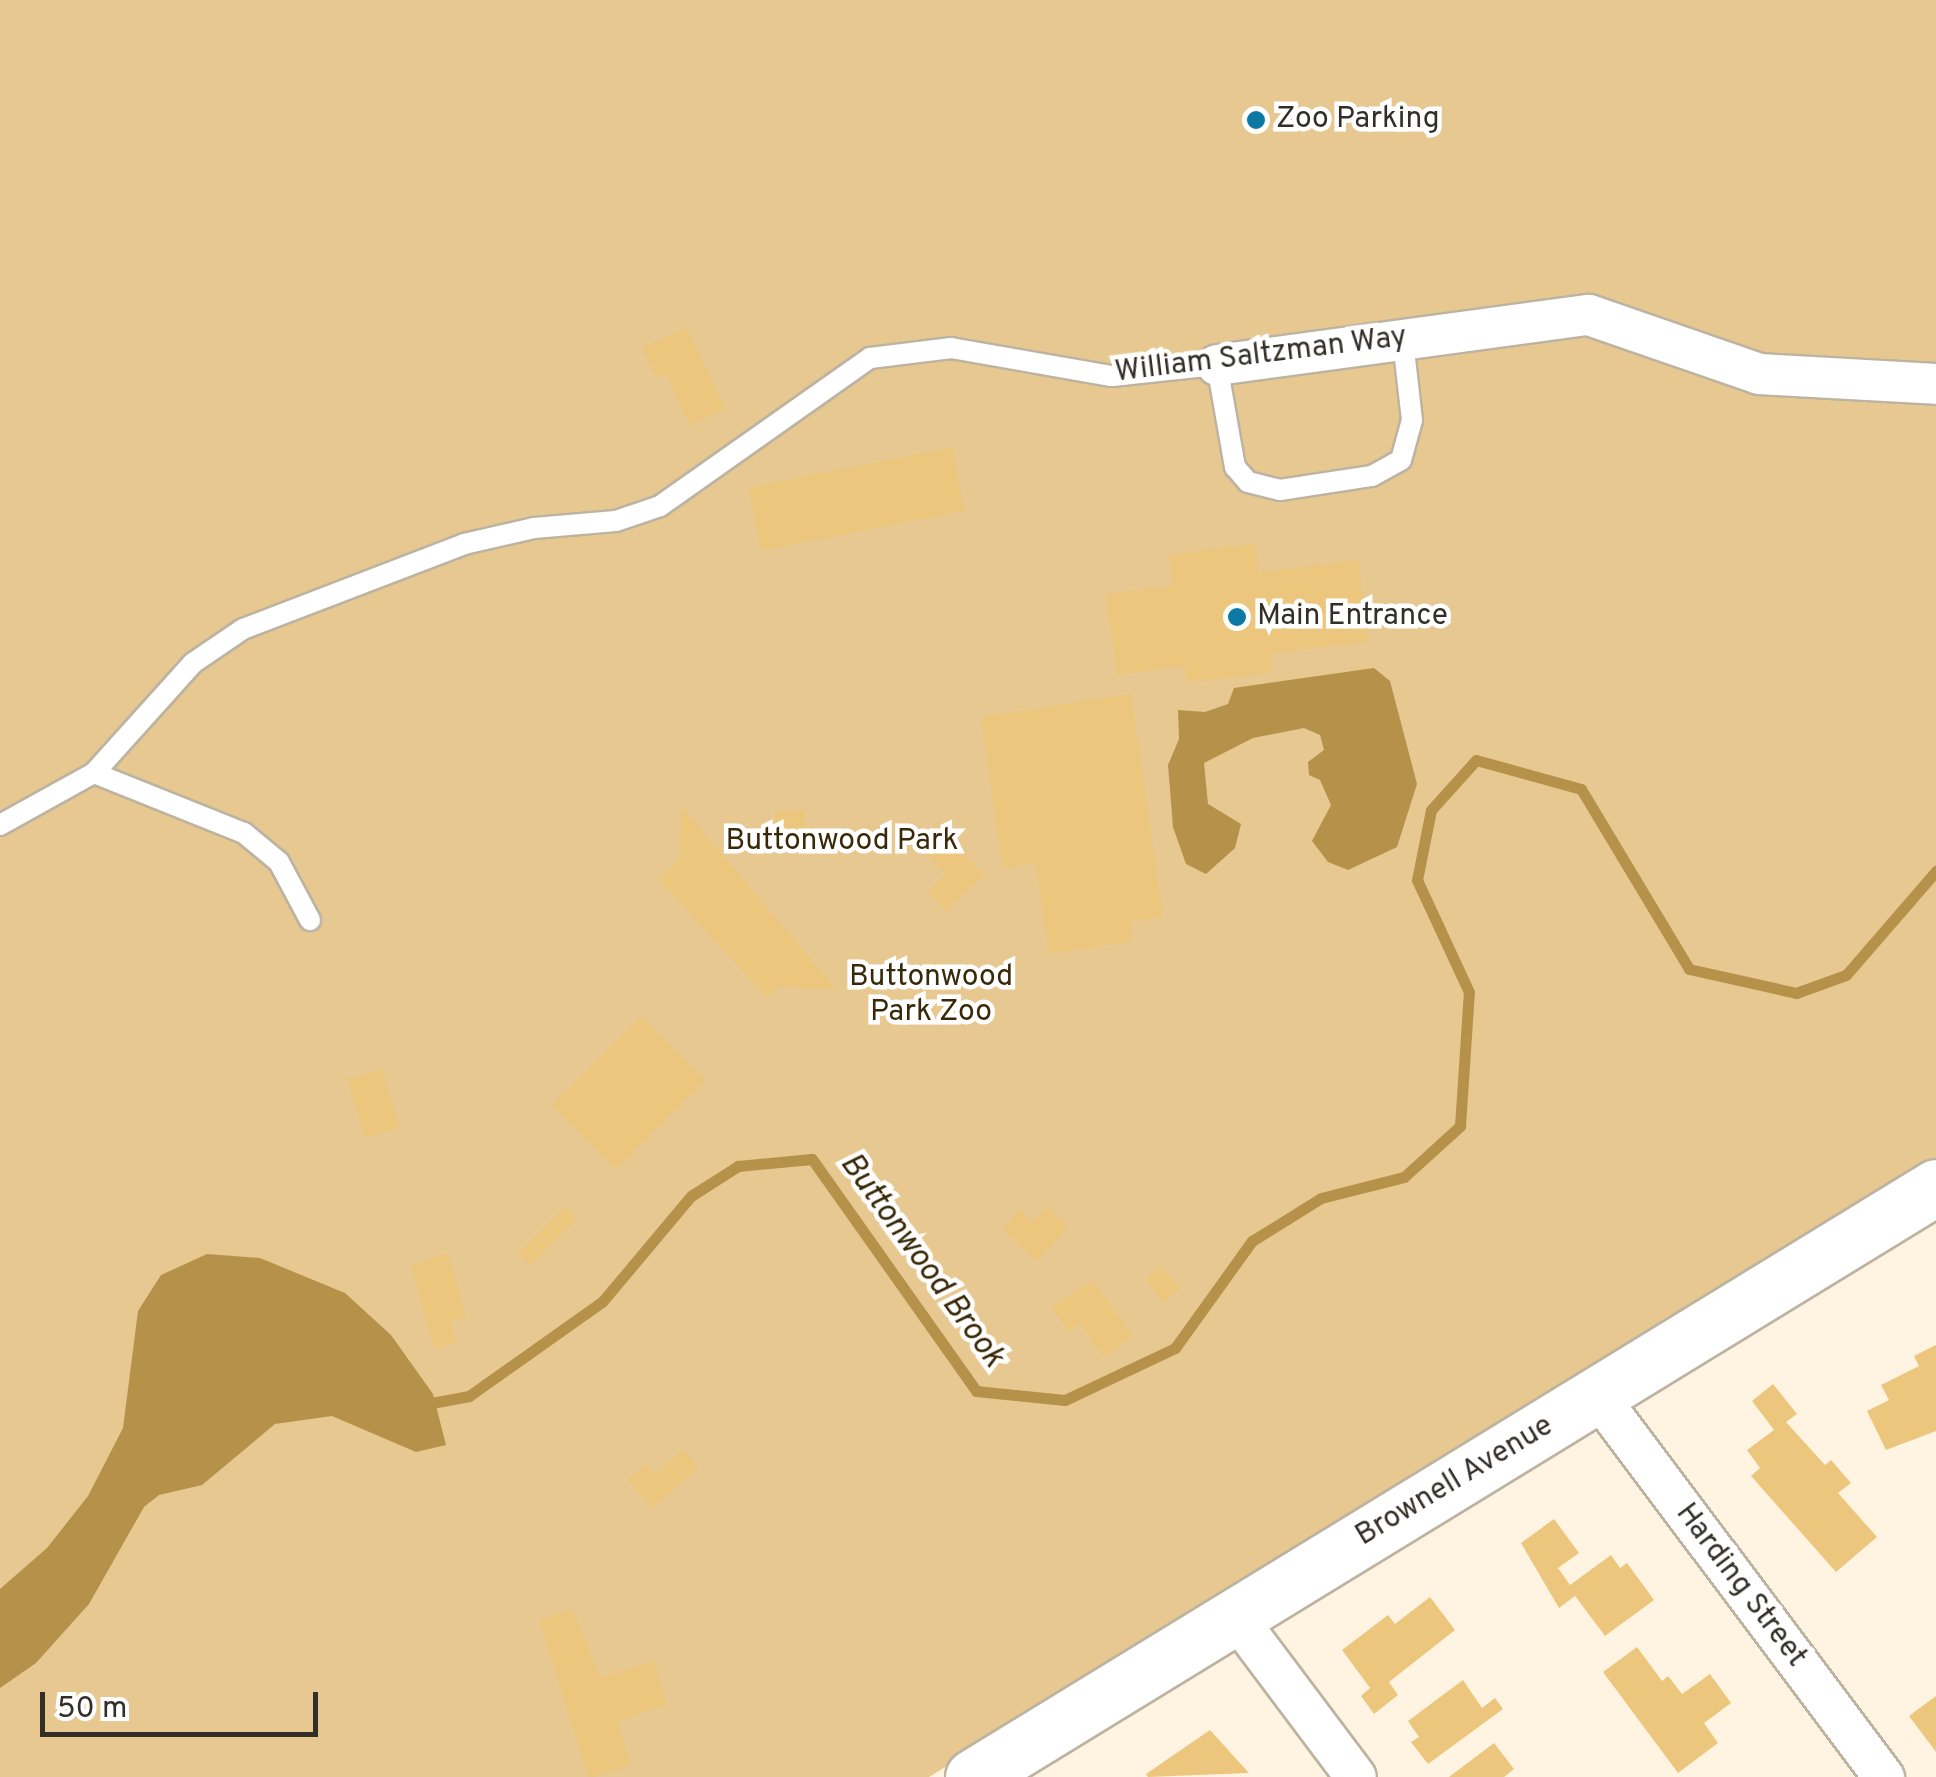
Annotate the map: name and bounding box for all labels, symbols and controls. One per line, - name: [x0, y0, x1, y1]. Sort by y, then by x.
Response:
- place label: Zoo Parking: [1276, 102, 1440, 138]
- marker: Zoo Parking: [1245, 109, 1267, 131]
- street label: William Saltzman Way: [1113, 320, 1409, 392]
- place label: Main Entrance: [1257, 599, 1448, 635]
- marker: Main Entrance: [1226, 606, 1248, 628]
- park label: Buttonwood Park: [725, 824, 959, 860]
- park label: Buttonwood Park Zoo: [849, 960, 1013, 1030]
- water label: Buttonwood Brook: [830, 1146, 1012, 1376]
- street label: Brownell Avenue: [1349, 1409, 1561, 1555]
- street label: Harding Street: [1667, 1497, 1813, 1675]
- scale bar: [45, 1672, 322, 1734]
- text: 50 m: [57, 1691, 127, 1728]

